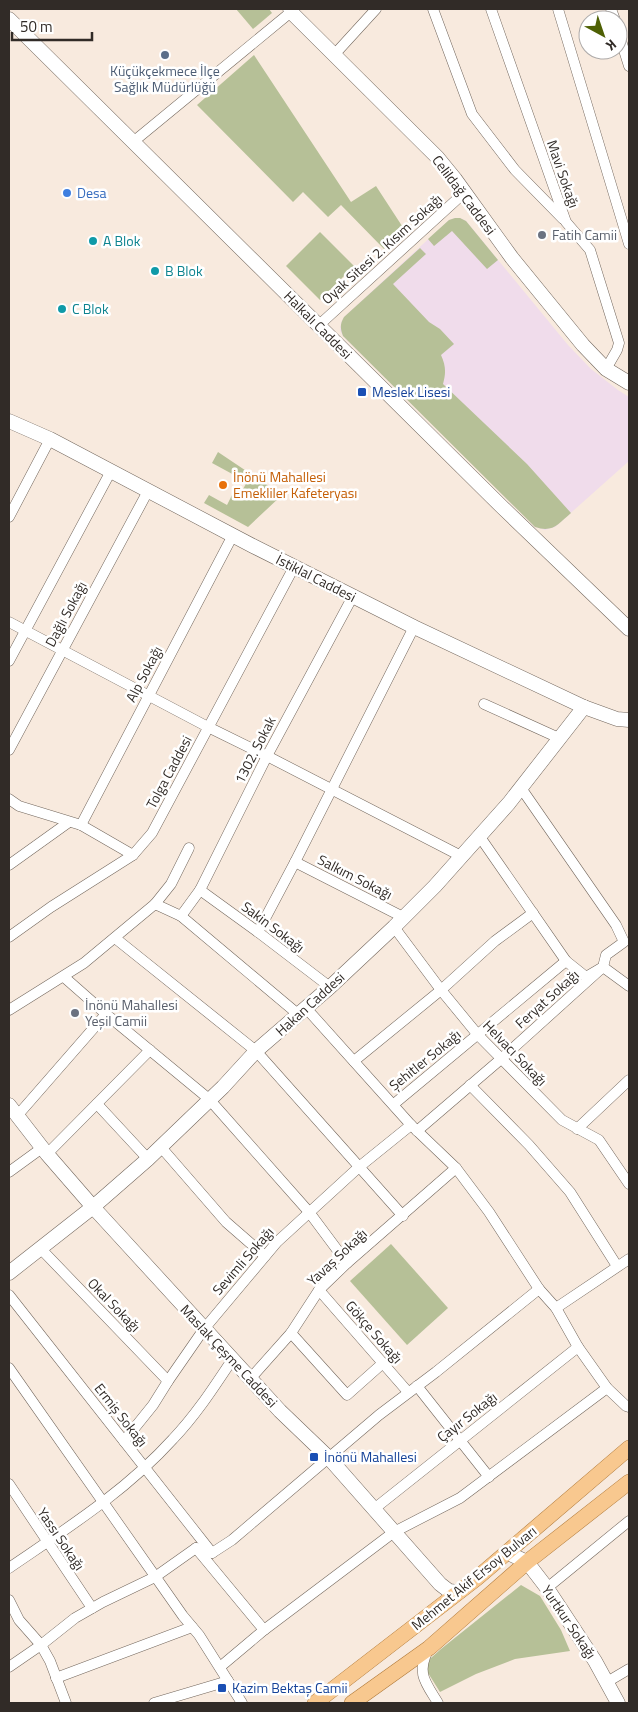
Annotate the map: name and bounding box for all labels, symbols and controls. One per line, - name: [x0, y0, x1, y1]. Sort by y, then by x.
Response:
- scale bar: [12, 10, 92, 42]
- north arrow: [578, 10, 628, 60]
- text: 50 m: [20, 15, 53, 38]
- text: K: [601, 35, 622, 56]
- marker: Küçükçekmece İlçe Sağlık Müdürlüğü: [159, 49, 171, 61]
- place label: Küçükçekmece İlçe Sağlık Müdürlüğü: [110, 60, 220, 97]
- street label: Mavi Sokağı: [542, 137, 585, 211]
- street label: Celildağ Caddesi: [427, 150, 501, 239]
- place label: Desa: [77, 182, 107, 203]
- marker: Desa: [61, 187, 73, 199]
- street label: Oyak Sitesi 2. Kısım Sokağı: [317, 189, 447, 309]
- place label: Fatih Camii: [552, 224, 617, 245]
- marker: Fatih Camii: [536, 229, 548, 241]
- place label: A Blok: [103, 230, 141, 251]
- marker: A Blok: [87, 235, 99, 247]
- place label: B Blok: [165, 260, 203, 281]
- marker: B Blok: [149, 265, 161, 277]
- street label: Halkalı Caddesi: [280, 286, 357, 363]
- place label: C Blok: [72, 298, 109, 319]
- marker: C Blok: [56, 303, 68, 315]
- place label: Meslek Lisesi: [372, 381, 450, 402]
- marker: Meslek Lisesi: [356, 386, 368, 398]
- place label: İnönü Mahallesi Emekliler Kafeteryası: [233, 466, 357, 503]
- marker: İnönü Mahallesi Emekliler Kafeteryası: [217, 479, 229, 491]
- street label: İstiklal Caddesi: [273, 548, 360, 607]
- street label: Dağlı Sokağı: [39, 577, 92, 650]
- street label: Alp Sokağı: [120, 642, 167, 706]
- street label: 1302. Sokak: [229, 712, 281, 787]
- street label: Tolga Caddesi: [140, 731, 197, 812]
- street label: Salkım Sokağı: [314, 849, 396, 904]
- street label: Sakin Sokağı: [237, 896, 309, 957]
- street label: Feryat Sokağı: [510, 964, 583, 1033]
- street label: Hakan Caddesi: [270, 967, 349, 1040]
- place label: İnönü Mahallesi Yeşil Camii: [85, 994, 178, 1031]
- marker: İnönü Mahallesi Yeşil Camii: [69, 1007, 81, 1019]
- street label: Helvacı Sokağı: [478, 1015, 552, 1090]
- street label: Şehitler Sokağı: [384, 1024, 465, 1095]
- street label: Sevimli Sokağı: [207, 1222, 278, 1299]
- street label: Yavaş Sokağı: [302, 1223, 372, 1290]
- street label: Okal Sokağı: [83, 1273, 146, 1336]
- street label: Gökçe Sokağı: [341, 1295, 408, 1368]
- street label: Maslak Çeşme Caddesi: [176, 1299, 283, 1412]
- street label: Ermiş Sokağı: [90, 1378, 153, 1451]
- street label: Çayır Sokağı: [432, 1386, 501, 1447]
- place label: İnönü Mahallesi: [324, 1446, 417, 1467]
- marker: İnönü Mahallesi: [308, 1451, 320, 1463]
- street label: Yassı Sokağı: [33, 1503, 90, 1574]
- street label: Mehmet Akif Ersoy Bulvarı: [407, 1520, 541, 1635]
- street label: Yurtkur Sokağı: [537, 1581, 602, 1663]
- place label: Kazim Bektaş Camii: [232, 1677, 348, 1698]
- marker: Kazim Bektaş Camii: [216, 1682, 228, 1694]

